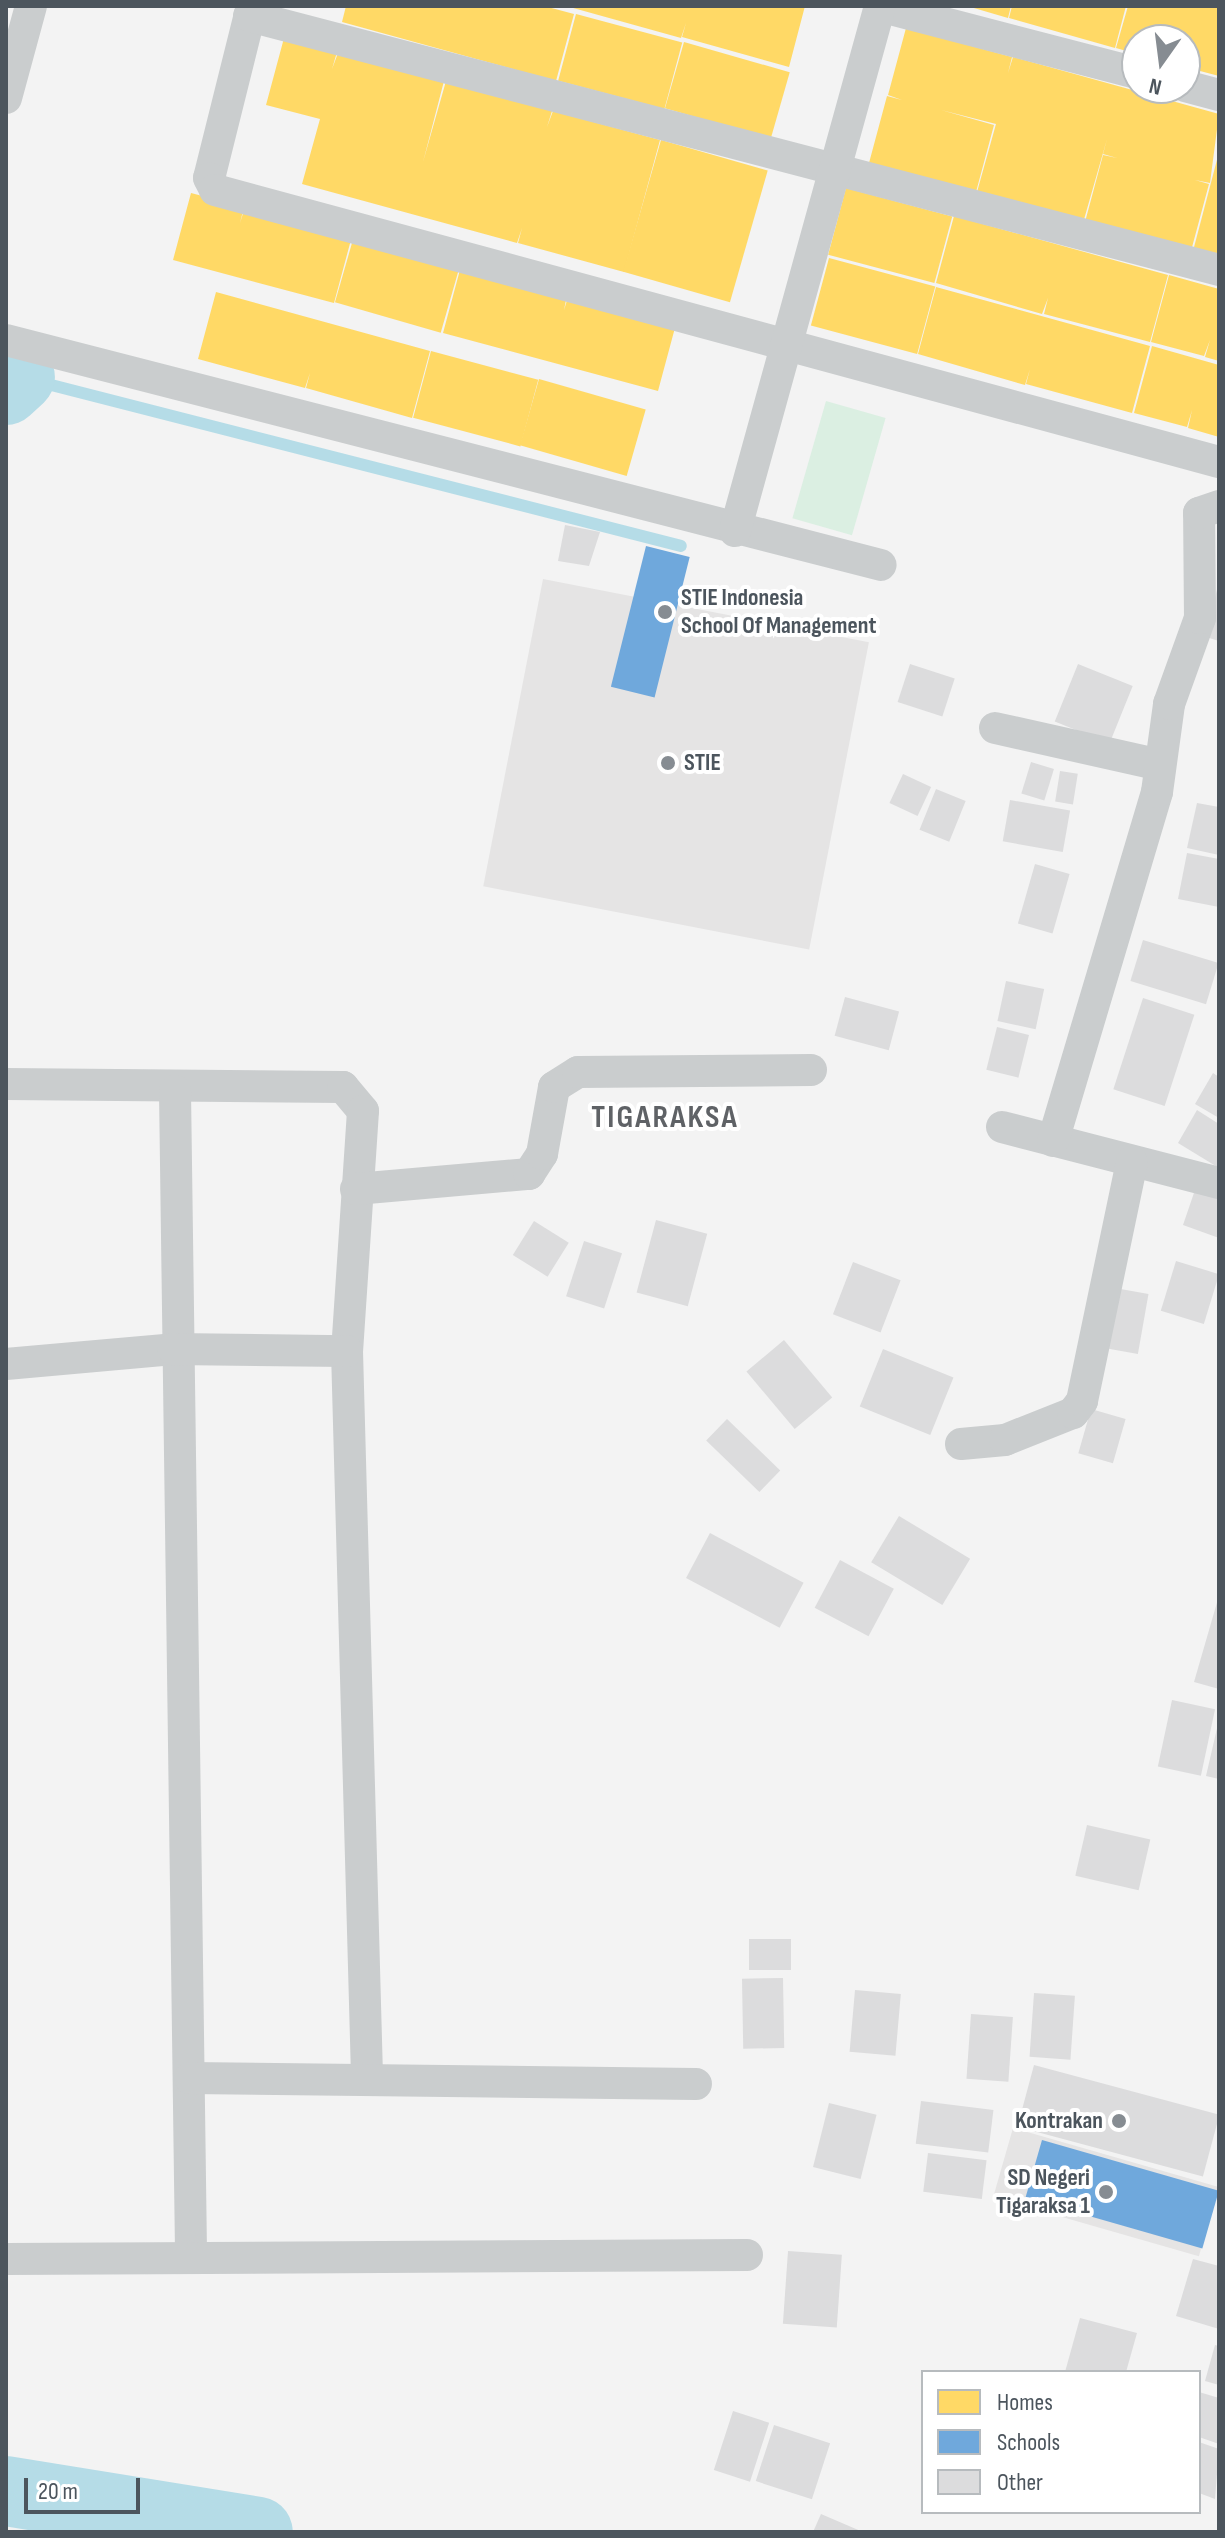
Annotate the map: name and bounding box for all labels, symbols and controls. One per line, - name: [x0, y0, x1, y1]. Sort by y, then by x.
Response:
- north arrow: [1121, 24, 1201, 104]
- text: N: [1147, 71, 1165, 100]
- place label: STIE Indonesia School Of Management: [681, 584, 876, 640]
- marker: STIE Indonesia School Of Management: [656, 603, 674, 621]
- place label: STIE: [684, 749, 721, 777]
- marker: STIE: [659, 754, 677, 772]
- district label: TIGARAKSA: [591, 1099, 739, 1137]
- place label: Kontrakan: [1015, 2107, 1103, 2135]
- marker: Kontrakan: [1110, 2112, 1128, 2130]
- place label: SD Negeri Tigaraksa 1: [996, 2164, 1090, 2220]
- marker: SD Negeri Tigaraksa 1: [1097, 2183, 1115, 2201]
- legend: [921, 2370, 1201, 2514]
- text: Homes: [997, 2388, 1053, 2417]
- text: Schools: [997, 2428, 1060, 2457]
- scale bar: [28, 2462, 144, 2512]
- text: Other: [997, 2468, 1043, 2497]
- text: 20 m: [38, 2477, 78, 2506]

